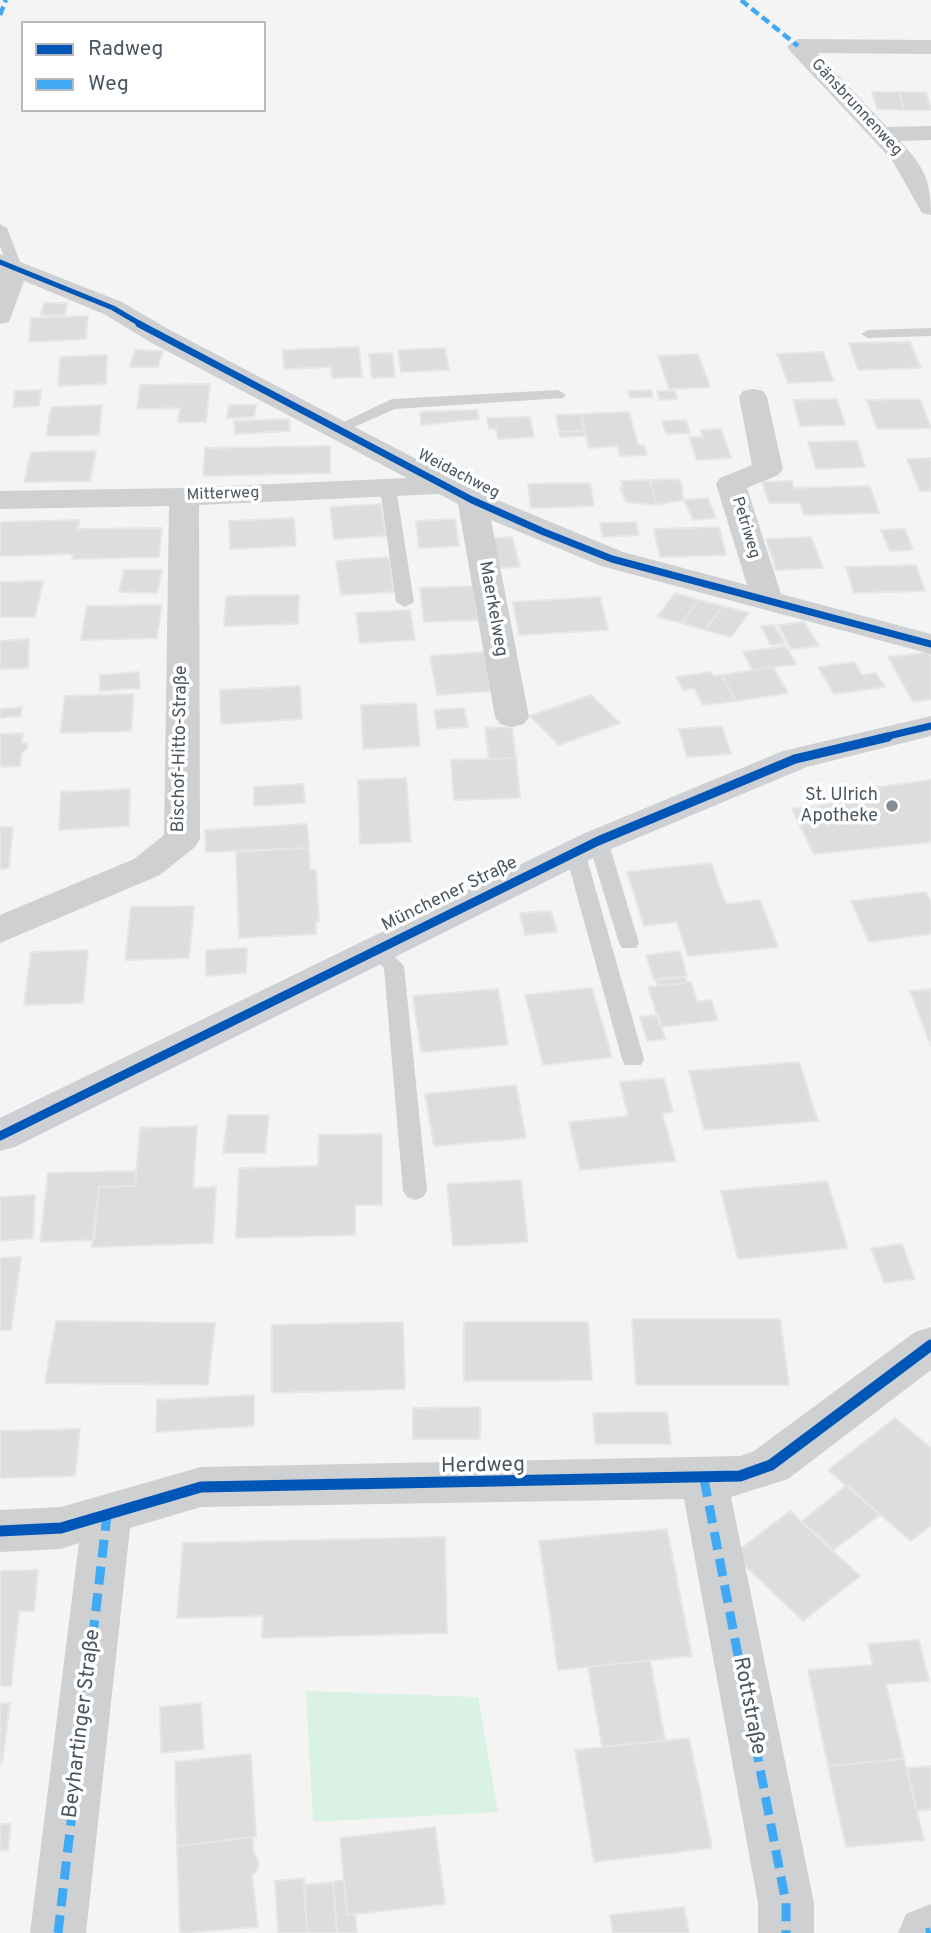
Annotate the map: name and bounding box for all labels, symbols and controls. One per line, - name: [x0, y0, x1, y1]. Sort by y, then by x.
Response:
- legend: [21, 21, 266, 112]
- text: Radweg: [88, 36, 163, 63]
- street label: Gänsbrunnenweg: [806, 56, 906, 160]
- text: Weg: [88, 71, 129, 98]
- street label: Weidachweg: [414, 446, 502, 504]
- street label: Mitterweg: [186, 484, 260, 506]
- street label: Petriweg: [727, 495, 763, 561]
- street label: Maerkelweg: [473, 560, 511, 658]
- street label: Bischof-Hitto-Straße: [169, 665, 193, 833]
- place label: St. Ulrich Apotheke: [800, 785, 878, 828]
- marker: St. Ulrich Apotheke: [884, 798, 900, 814]
- street label: Münchener Straße: [379, 853, 521, 937]
- street label: Herdweg: [441, 1454, 525, 1480]
- street label: Beyhartinger Straße: [59, 1628, 107, 1820]
- street label: Rottstraße: [726, 1655, 770, 1757]

